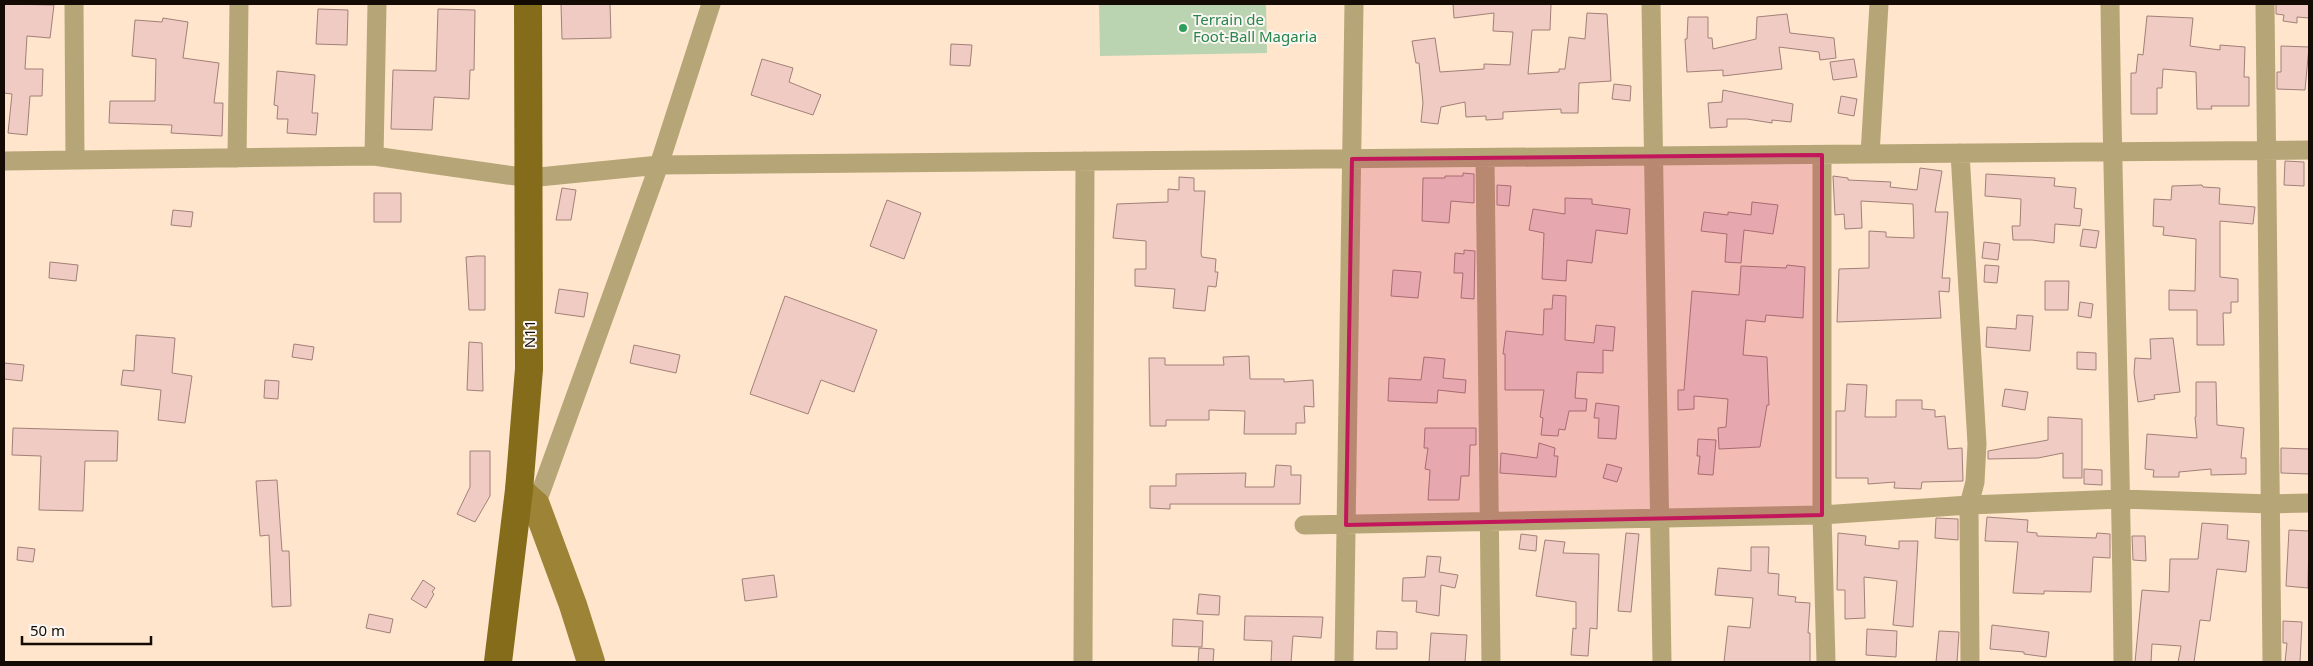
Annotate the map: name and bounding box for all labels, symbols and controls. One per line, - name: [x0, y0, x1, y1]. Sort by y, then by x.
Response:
- place label: Terrain de Foot-Ball Magaria: [1193, 9, 1317, 46]
- marker: Terrain de Foot-Ball Magaria: [1177, 22, 1189, 34]
- street label: N11: [519, 320, 539, 348]
- scale bar: [22, 614, 151, 646]
- text: 50 m: [30, 620, 65, 640]

